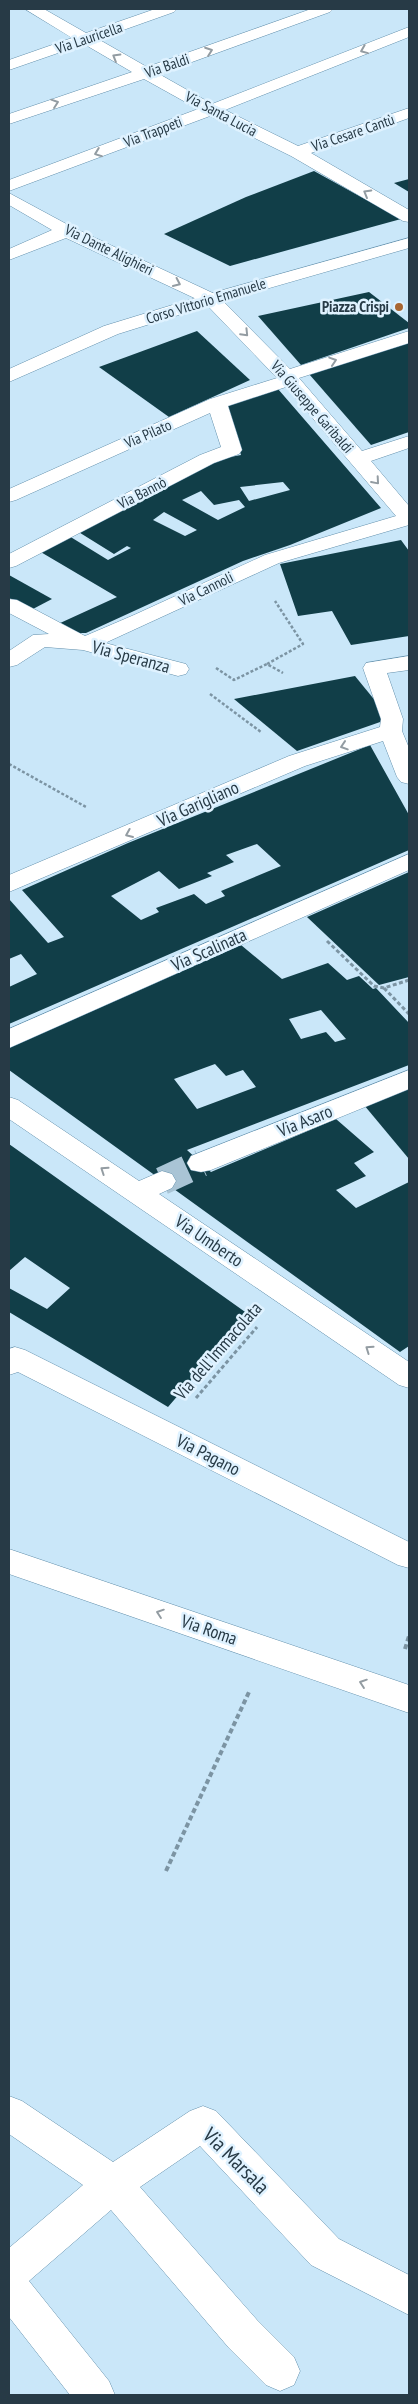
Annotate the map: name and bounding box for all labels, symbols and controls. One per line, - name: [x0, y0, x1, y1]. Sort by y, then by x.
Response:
- street label: Via Lauricella: [52, 17, 125, 58]
- one-way arrow: [360, 43, 369, 54]
- one-way arrow: [204, 47, 213, 57]
- street label: Via Baldi: [141, 49, 192, 82]
- one-way arrow: [113, 54, 122, 64]
- street label: Via Santa Lucia: [181, 86, 260, 140]
- one-way arrow: [50, 99, 59, 109]
- street label: Via Cesare Cantù: [308, 109, 397, 156]
- street label: Via Trappeti: [120, 112, 185, 152]
- one-way arrow: [94, 147, 103, 157]
- one-way arrow: [363, 189, 372, 199]
- street label: Via Dante Alighieri: [61, 219, 157, 279]
- street label: Corso Vittorio Emanuele: [144, 273, 268, 328]
- one-way arrow: [172, 277, 181, 287]
- place label: Piazza Crispi: [322, 297, 389, 316]
- marker: Piazza Crispi: [393, 301, 405, 313]
- one-way arrow: [239, 328, 248, 337]
- street label: Via Giuseppe Garibaldi: [266, 356, 358, 457]
- one-way arrow: [328, 356, 336, 366]
- street label: Via Pilato: [120, 415, 174, 453]
- street label: Via Bannò: [113, 472, 169, 513]
- one-way arrow: [371, 475, 380, 484]
- street label: Via Cannoli: [174, 567, 236, 610]
- street label: Via Speranza: [89, 635, 173, 678]
- one-way arrow: [341, 740, 349, 750]
- street label: Via Garigliano: [153, 775, 242, 832]
- one-way arrow: [125, 828, 134, 838]
- street label: Via Scalinata: [167, 923, 250, 977]
- street label: Via Asaro: [273, 1099, 336, 1142]
- one-way arrow: [100, 1167, 109, 1176]
- street label: Via Umberto: [170, 1209, 248, 1272]
- street label: Via dell'Immacolata: [168, 1297, 266, 1405]
- one-way arrow: [365, 1346, 375, 1355]
- street label: Via Pagano: [171, 1428, 244, 1481]
- one-way arrow: [156, 1609, 165, 1619]
- street label: Via Roma: [177, 1609, 240, 1650]
- one-way arrow: [359, 1679, 368, 1689]
- street label: Via Marsala: [197, 2121, 275, 2200]

